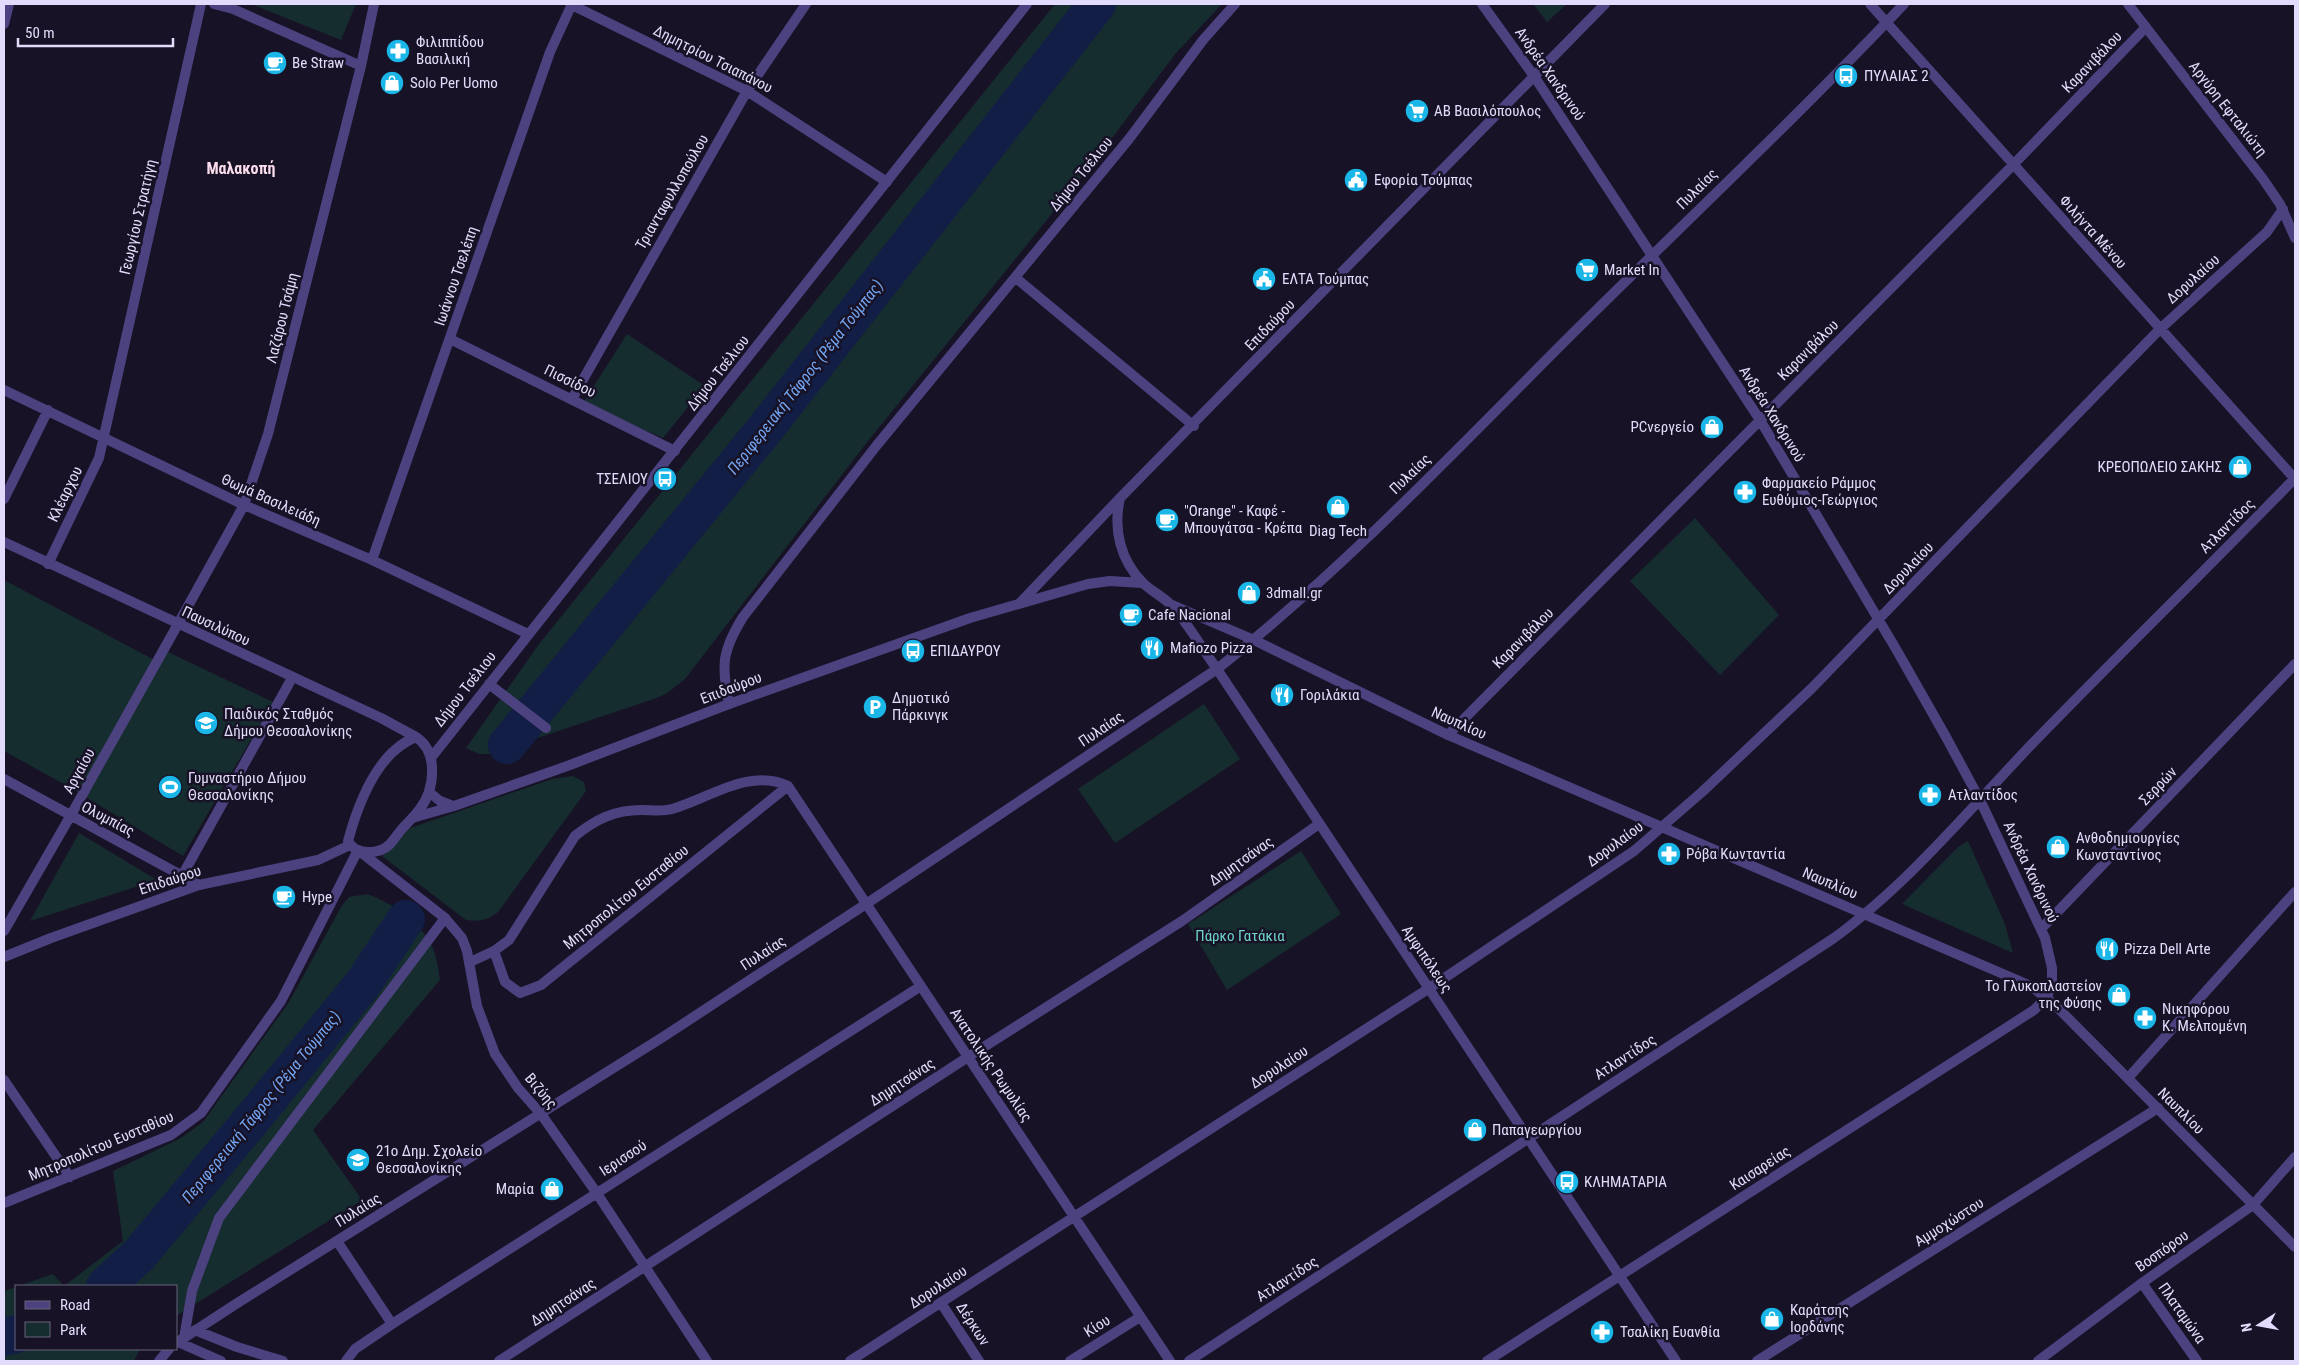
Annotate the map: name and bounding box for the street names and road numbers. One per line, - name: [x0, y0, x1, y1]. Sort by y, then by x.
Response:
- street label: Δημητρίου Τσιαπάνου: [650, 21, 776, 97]
- street label: Ανδρέα Χανδρινού: [1511, 24, 1589, 124]
- street label: Καρανιβάλου: [2058, 28, 2126, 96]
- street label: Αργύρη Εφταλιώτη: [2185, 58, 2271, 160]
- street label: Τριανταφυλλοπούλου: [632, 131, 712, 253]
- street label: Δήμου Τσέλιου: [1046, 133, 1116, 215]
- street label: Γεωργίου Στρατήγη: [116, 158, 160, 276]
- street label: Πυλαίας: [1673, 165, 1721, 213]
- street label: Φιλήντα Μένου: [2055, 192, 2131, 272]
- street label: Ιωάννου Τσελέπη: [431, 224, 481, 328]
- street label: Δορυλαίου: [2163, 250, 2223, 308]
- street label: Λαζάρου Τσάμη: [262, 271, 302, 365]
- street label: Επιδαύρου: [1241, 296, 1299, 354]
- street label: Καρανιβάλου: [1774, 316, 1842, 384]
- street label: Δήμου Τσέλιου: [683, 332, 753, 414]
- street label: Πισσίδου: [541, 361, 599, 401]
- street label: Ανδρέα Χανδρινού: [1735, 363, 1809, 465]
- street label: Πυλαίας: [1386, 450, 1434, 498]
- street label: Κλέαρχου: [44, 463, 86, 525]
- street label: Θωμά Βασιλειάδη: [219, 470, 323, 530]
- street label: Ατλαντίδος: [2196, 495, 2258, 557]
- street label: Δορυλαίου: [1879, 538, 1937, 598]
- street label: Παυσιλύπου: [179, 602, 253, 650]
- street label: Καρανιβάλου: [1489, 604, 1557, 672]
- street label: Δήμου Τσέλιου: [430, 648, 500, 730]
- street label: Επιδαύρου: [698, 668, 764, 708]
- street label: Ναυπλίου: [1429, 703, 1489, 743]
- street label: Πυλαίας: [1075, 707, 1127, 751]
- street label: Αργαίου: [59, 745, 99, 797]
- street label: Σερρών: [2135, 763, 2181, 809]
- street label: Ολυμπίας: [78, 798, 138, 840]
- street label: Δορυλαίου: [1583, 818, 1647, 870]
- street label: Ανδρέα Χανδρινού: [2000, 819, 2062, 925]
- street label: Δημητσάνας: [1205, 832, 1277, 890]
- street label: Μητροπολίτου Ευσταθίου: [560, 841, 692, 953]
- street label: Επιδαύρου: [137, 862, 203, 898]
- street label: Ναυπλίου: [1800, 863, 1860, 903]
- street label: Αμφιπόλεως: [1398, 922, 1456, 996]
- street label: Πυλαίας: [737, 932, 789, 974]
- street label: Ανατολικής Ρωμυλίας: [946, 1005, 1036, 1125]
- street label: Ατλαντίδος: [1591, 1030, 1659, 1084]
- street label: Δορυλαίου: [1247, 1042, 1311, 1092]
- street label: Δημητσάνας: [866, 1054, 938, 1110]
- street label: Βιζύης: [521, 1069, 561, 1113]
- street label: Ναυπλίου: [2154, 1084, 2208, 1138]
- street label: Μητροπολίτου Ευσταθίου: [26, 1107, 176, 1185]
- street label: Ιερισσού: [596, 1136, 650, 1180]
- street label: Καισαρείας: [1726, 1142, 1794, 1194]
- street label: Πυλαίας: [332, 1189, 384, 1231]
- street label: Αμμοχώστου: [1911, 1194, 1987, 1250]
- street label: Βοσπόρου: [2132, 1226, 2192, 1276]
- street label: Ατλαντίδος: [1253, 1252, 1321, 1306]
- street label: Δορυλαίου: [906, 1262, 970, 1312]
- street label: Δημητσάνας: [527, 1274, 599, 1330]
- street label: Πλαταμώνα: [2155, 1279, 2210, 1347]
- street label: Δέρκων: [952, 1299, 994, 1350]
- street label: Κίου: [1081, 1311, 1113, 1341]

